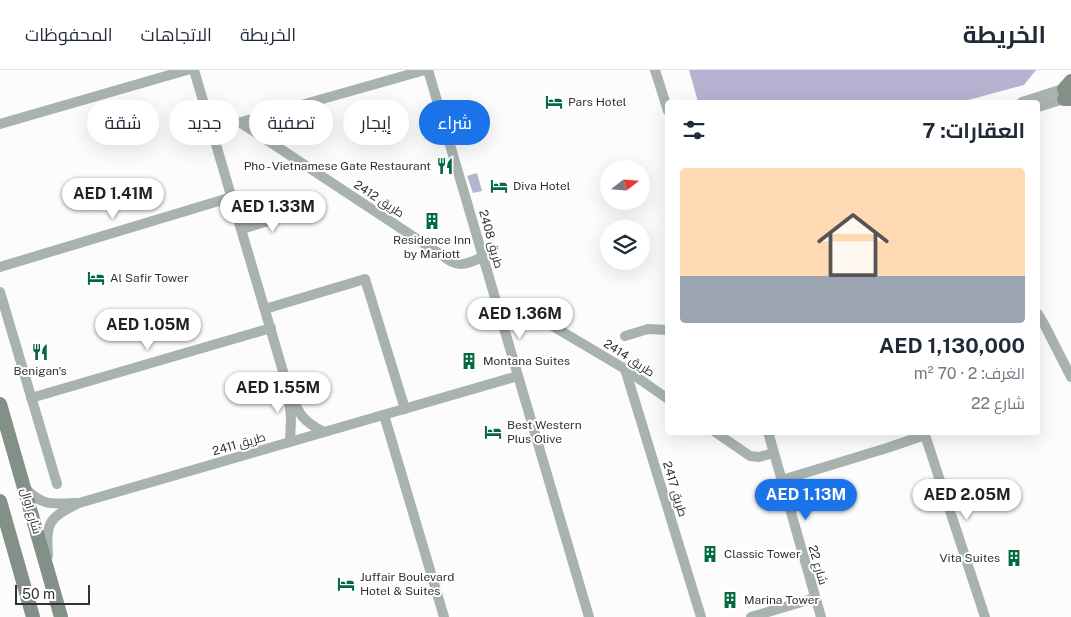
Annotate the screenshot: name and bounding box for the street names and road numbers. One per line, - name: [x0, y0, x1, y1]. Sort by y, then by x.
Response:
- street label: طريق 2412: [351, 178, 407, 220]
- street label: طريق 2408: [476, 208, 506, 270]
- street label: طريق 2414: [601, 336, 657, 380]
- street label: طريق 2411: [211, 430, 267, 458]
- street label: طريق 2417: [660, 460, 690, 518]
- street label: شارع اوال: [17, 486, 44, 536]
- street label: شارع 22: [805, 544, 830, 587]

